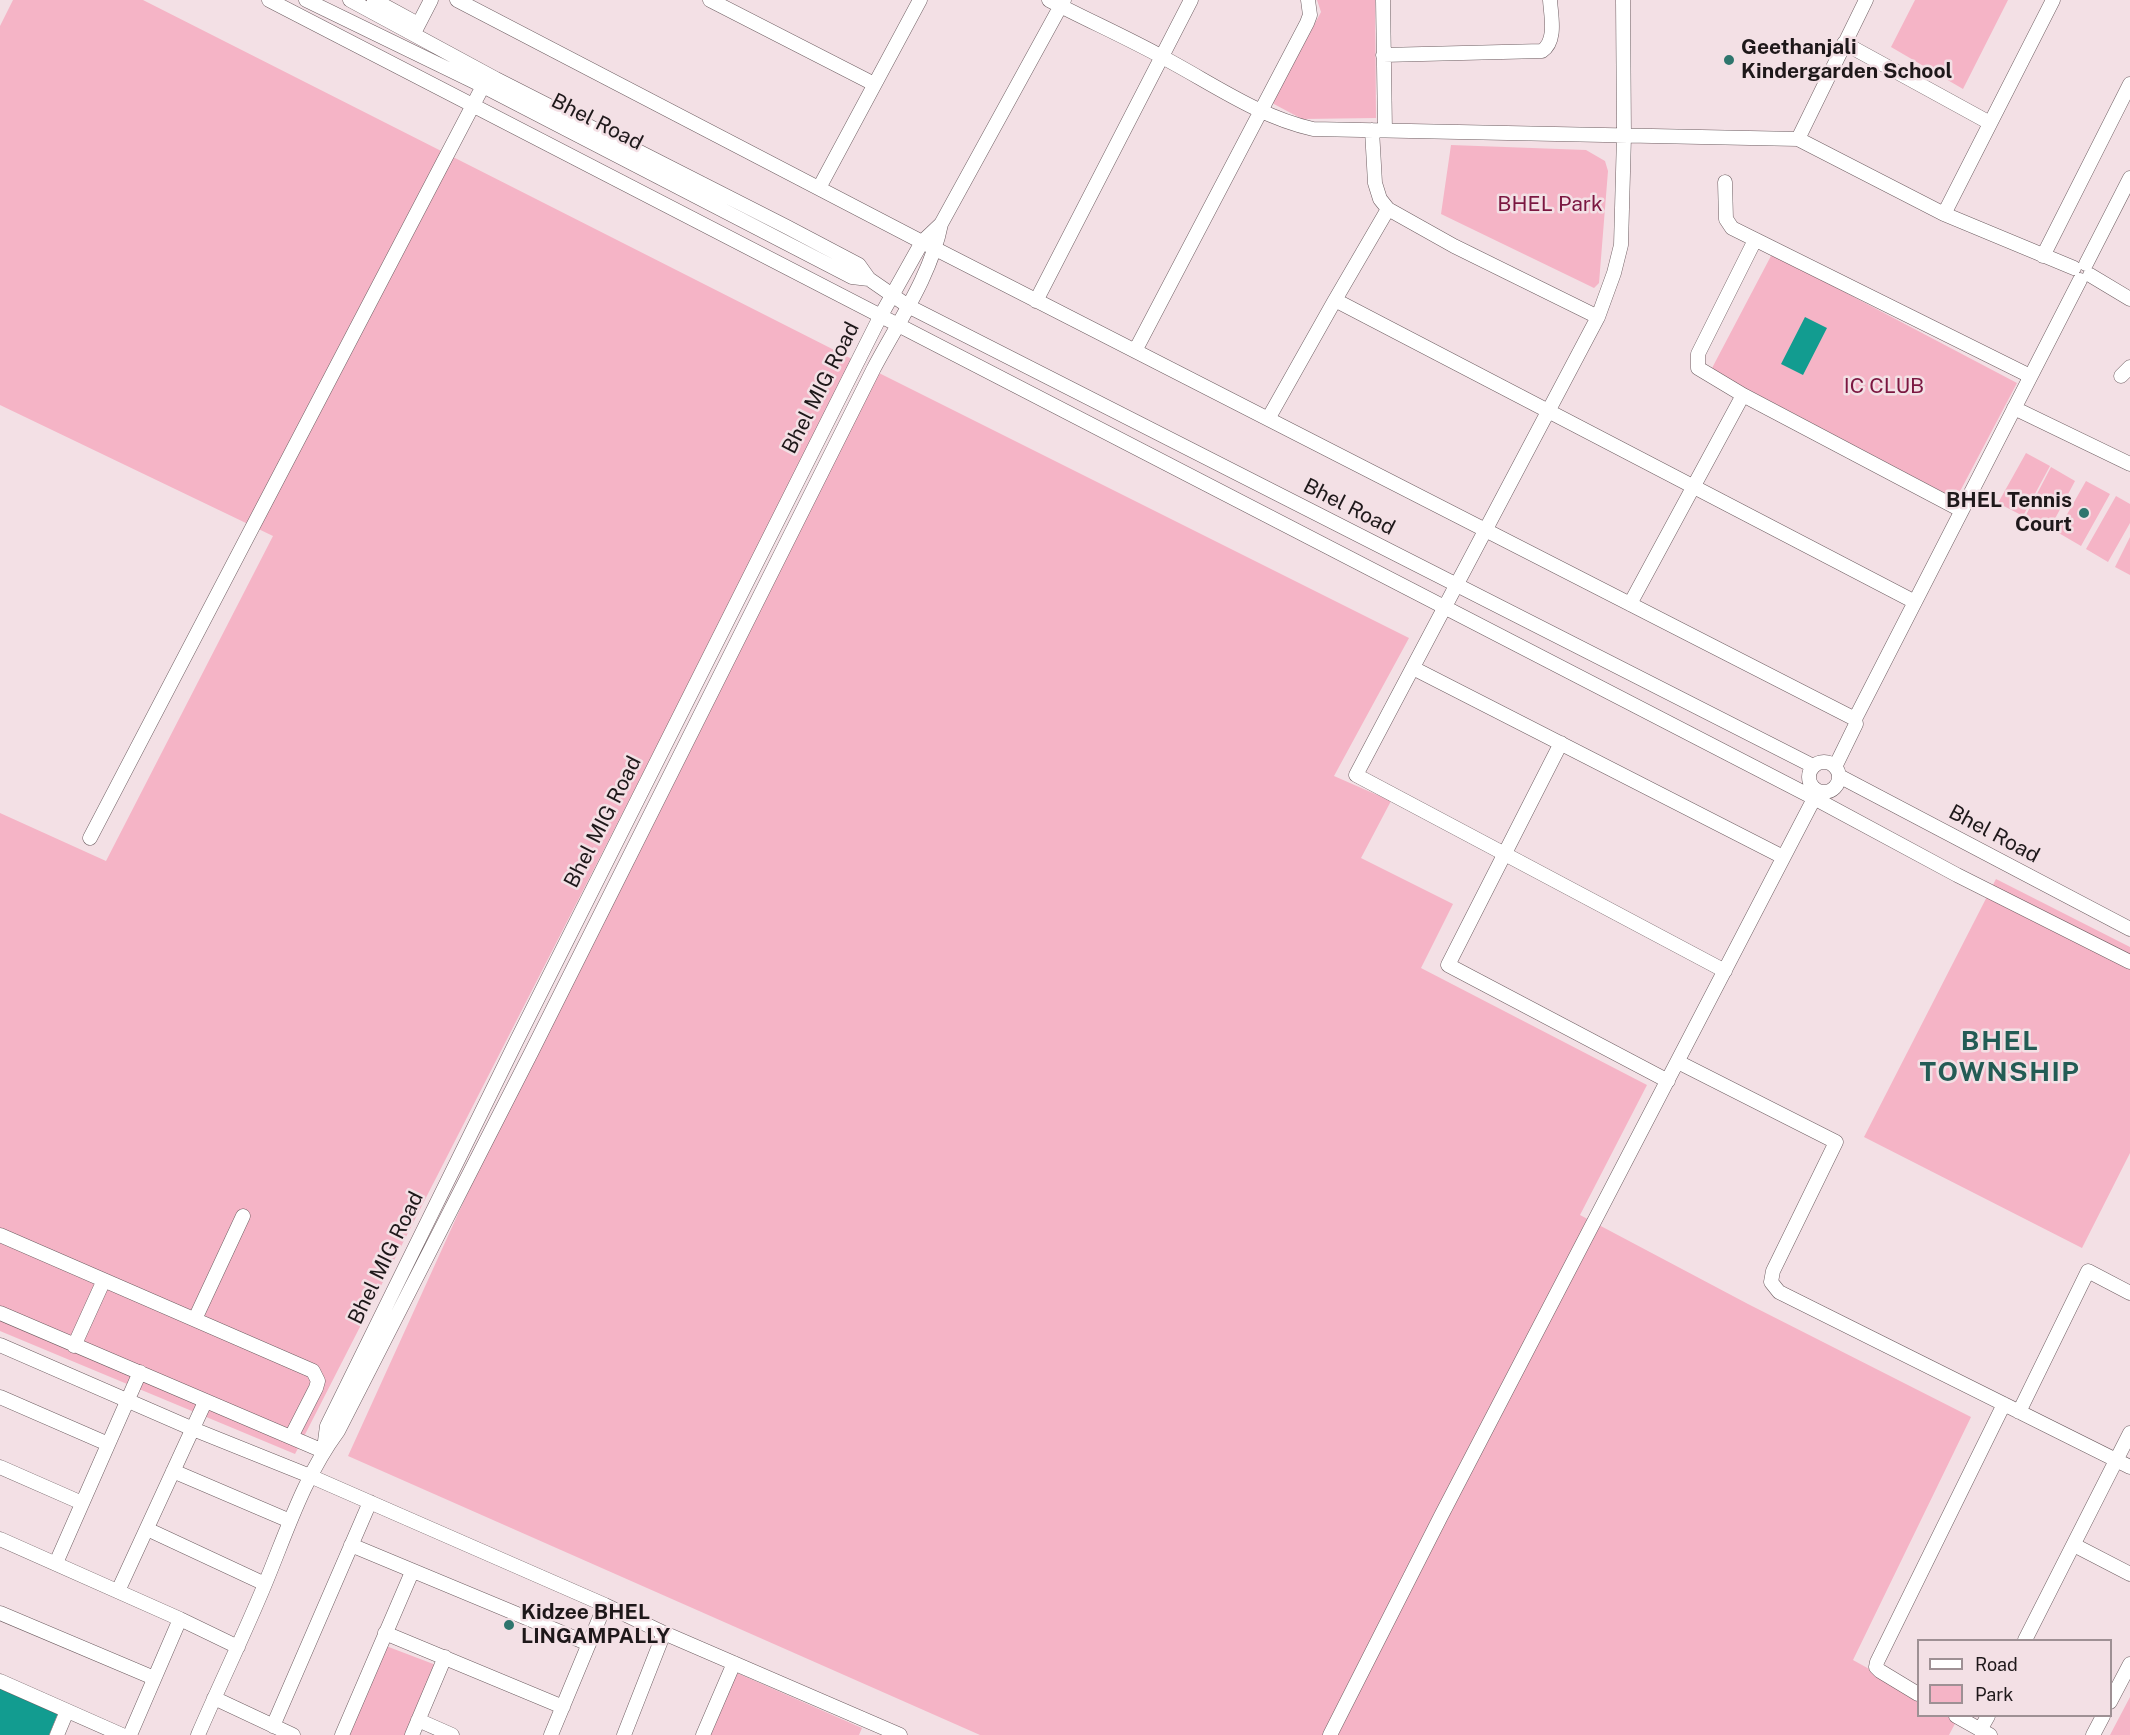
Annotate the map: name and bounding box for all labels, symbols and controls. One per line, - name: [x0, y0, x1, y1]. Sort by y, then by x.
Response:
- place label: Geethanjali Kindergarden School: [1741, 35, 1952, 85]
- marker: Geethanjali Kindergarden School: [1722, 53, 1736, 67]
- street label: Bhel Road: [547, 88, 647, 156]
- park label: BHEL Park: [1497, 192, 1603, 218]
- street label: Bhel MIG Road: [777, 318, 865, 458]
- park label: IC CLUB: [1844, 374, 1924, 400]
- street label: Bhel Road: [1299, 473, 1399, 541]
- place label: BHEL Tennis Court: [1946, 488, 2072, 538]
- marker: BHEL Tennis Court: [2077, 506, 2091, 520]
- street label: Bhel MIG Road: [559, 752, 647, 892]
- street label: Bhel Road: [1944, 800, 2044, 868]
- district label: BHEL TOWNSHIP: [1920, 1026, 2080, 1089]
- street label: Bhel MIG Road: [343, 1188, 429, 1328]
- place label: Kidzee BHEL LINGAMPALLY: [521, 1600, 670, 1650]
- marker: Kidzee BHEL LINGAMPALLY: [502, 1618, 516, 1632]
- legend: [1917, 1639, 2112, 1717]
- text: Road: [1975, 1654, 2018, 1675]
- text: Park: [1975, 1684, 2013, 1705]

